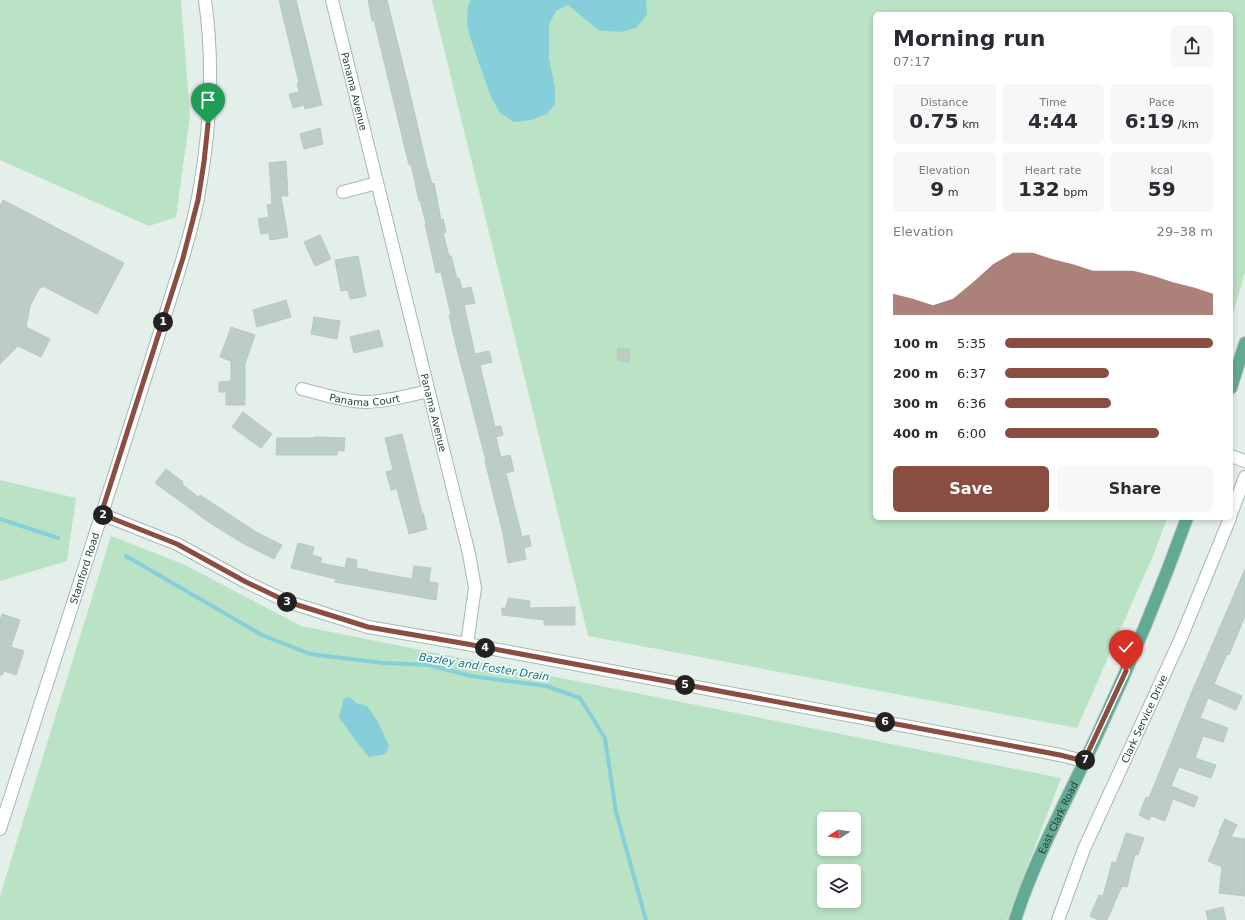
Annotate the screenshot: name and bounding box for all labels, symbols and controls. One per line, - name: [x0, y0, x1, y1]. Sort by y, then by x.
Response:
- button: share: [1171, 25, 1213, 67]
- text: Morning run: [893, 26, 1045, 51]
- street label: Panama Avenue: [340, 51, 370, 132]
- text: 07:17: [893, 54, 930, 69]
- pin: [191, 83, 225, 124]
- icon: arrive: [197, 89, 219, 111]
- text: Distance: [920, 96, 968, 109]
- text: Time: [1040, 96, 1066, 109]
- text: Pace: [1149, 96, 1175, 109]
- text: 0.75: [909, 109, 959, 133]
- text: 4:44: [1028, 109, 1078, 133]
- text: 6:19: [1125, 109, 1174, 133]
- text: km: [959, 118, 979, 131]
- text: /km: [1174, 118, 1199, 131]
- text: Elevation: [919, 164, 970, 177]
- text: Heart rate: [1025, 164, 1081, 177]
- text: kcal: [1151, 164, 1173, 177]
- text: 9: [930, 177, 944, 201]
- text: 132: [1018, 177, 1060, 201]
- text: 59: [1148, 177, 1176, 201]
- text: m: [944, 186, 958, 199]
- text: bpm: [1060, 186, 1088, 199]
- text: Elevation: [893, 224, 953, 239]
- text: 29–38 m: [1157, 224, 1213, 239]
- pin: 1: [153, 312, 173, 332]
- text: 1: [159, 315, 167, 328]
- text: 100 m: [893, 336, 938, 351]
- text: 5:35: [957, 336, 986, 351]
- text: 200 m: [893, 366, 938, 381]
- text: 6:37: [957, 366, 986, 381]
- street label: Panama Avenue: [419, 372, 449, 453]
- street label: Panama Court: [328, 391, 401, 408]
- text: 300 m: [893, 396, 938, 411]
- text: 6:36: [957, 396, 986, 411]
- text: 400 m: [893, 426, 938, 441]
- text: 6:00: [957, 426, 986, 441]
- button: Save: [893, 466, 1049, 512]
- button: Share: [1057, 466, 1213, 512]
- pin: 2: [93, 505, 113, 525]
- text: 2: [99, 508, 107, 521]
- street label: Stamford Road: [68, 531, 101, 605]
- pin: 3: [277, 592, 297, 612]
- text: 3: [283, 595, 291, 608]
- pin: [1109, 630, 1143, 671]
- icon: check: [1115, 636, 1137, 658]
- pin: 4: [475, 638, 495, 658]
- text: 4: [481, 641, 489, 654]
- water label: Bazley and Foster Drain: [418, 650, 550, 684]
- street label: Clark Service Drive: [1119, 673, 1169, 765]
- pin: 5: [675, 675, 695, 695]
- text: 5: [681, 678, 689, 691]
- pin: 6: [875, 712, 895, 732]
- text: 6: [881, 715, 889, 728]
- pin: 7: [1075, 750, 1095, 770]
- text: 7: [1081, 753, 1089, 766]
- street label: East Clark Road: [1036, 780, 1080, 856]
- north arrow: [817, 812, 861, 856]
- map controls: [817, 812, 861, 908]
- button: layers: [817, 864, 861, 908]

